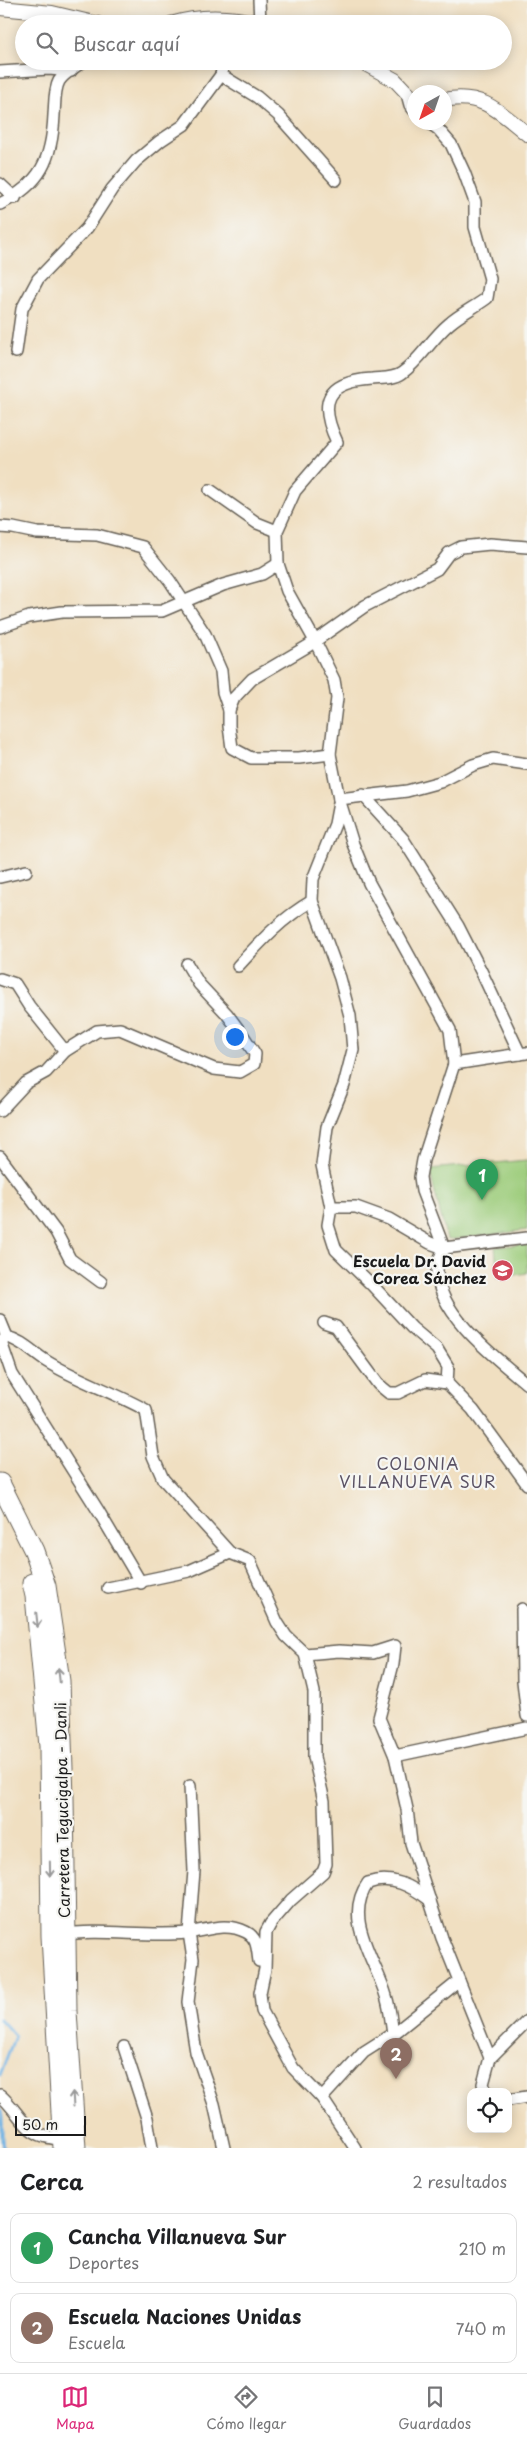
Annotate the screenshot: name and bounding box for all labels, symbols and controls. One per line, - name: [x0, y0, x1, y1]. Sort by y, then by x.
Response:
- search box: [15, 15, 512, 70]
- icon: search: [33, 29, 61, 57]
- text: Buscar aquí: [73, 29, 180, 57]
- north arrow: [407, 85, 452, 130]
- your location: [222, 1024, 248, 1050]
- pin: 1: [466, 1159, 498, 1200]
- place label: Escuela Dr. David Corea Sánchez: [353, 1249, 486, 1289]
- school or university icon: Escuela Dr. David Corea Sánchez: [490, 1259, 514, 1283]
- district label: COLONIA VILLANUEVA SUR: [339, 1451, 497, 1493]
- one-way arrow: [32, 1612, 42, 1628]
- one-way arrow: [54, 1667, 64, 1683]
- street label: Carretera Tegucigalpa - Danli: [48, 1702, 75, 1918]
- one-way arrow: [45, 1861, 55, 1877]
- pin: 2: [380, 2038, 412, 2079]
- map controls: [467, 2088, 512, 2133]
- button: locate: [467, 2088, 512, 2133]
- one-way arrow: [69, 2092, 78, 2108]
- scale bar: [15, 2113, 86, 2136]
- text: 50 m: [22, 2114, 58, 2135]
- text: Cerca: [20, 2165, 84, 2197]
- text: 2 resultados: [413, 2169, 507, 2193]
- text: Cancha Villanueva Sur: [68, 2222, 286, 2250]
- text: 1: [33, 2236, 41, 2260]
- text: 210 m: [458, 2236, 506, 2260]
- text: Deportes: [68, 2250, 139, 2274]
- text: Escuela Naciones Unidas: [68, 2302, 301, 2330]
- text: 2: [31, 2316, 43, 2340]
- text: 740 m: [456, 2316, 506, 2340]
- text: Escuela: [68, 2330, 125, 2354]
- tab: Mapa: [56, 2383, 94, 2434]
- tab: Cómo llegar: [206, 2383, 286, 2434]
- tab: Guardados: [398, 2383, 471, 2434]

